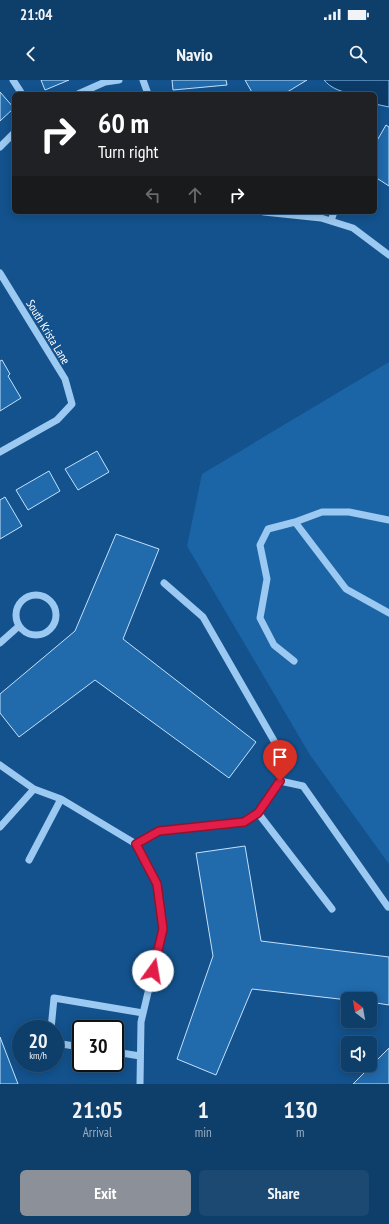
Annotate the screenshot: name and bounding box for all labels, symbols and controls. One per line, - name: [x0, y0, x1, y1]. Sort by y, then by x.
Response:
- text: 21:04: [20, 5, 52, 24]
- icon: back: [20, 43, 42, 65]
- text: Navio: [176, 43, 213, 66]
- icon: search: [347, 43, 369, 65]
- text: 60 m: [98, 104, 149, 141]
- icon: right: [32, 108, 84, 160]
- text: Turn right: [98, 140, 158, 163]
- icon: left: [142, 184, 164, 206]
- icon: ahead: [184, 184, 206, 206]
- icon: right: [226, 184, 248, 206]
- street label: South Krista Lane: [23, 297, 74, 367]
- pin: [263, 740, 297, 781]
- icon: arrive: [269, 746, 291, 768]
- position arrow: [132, 950, 174, 992]
- north arrow: [341, 992, 377, 1028]
- map controls: [341, 992, 377, 1072]
- speed limit sign: 30: [72, 1020, 124, 1072]
- text: 20: [28, 1028, 48, 1054]
- button: sound: [341, 1036, 377, 1072]
- text: km/h: [29, 1049, 47, 1062]
- text: 21:05: [71, 1094, 123, 1125]
- text: 1: [197, 1094, 209, 1125]
- text: 130: [283, 1094, 318, 1125]
- text: Arrival: [83, 1124, 112, 1141]
- text: min: [195, 1124, 212, 1141]
- text: m: [296, 1124, 305, 1141]
- button: Exit: [20, 1170, 191, 1216]
- button: Share: [199, 1170, 369, 1216]

